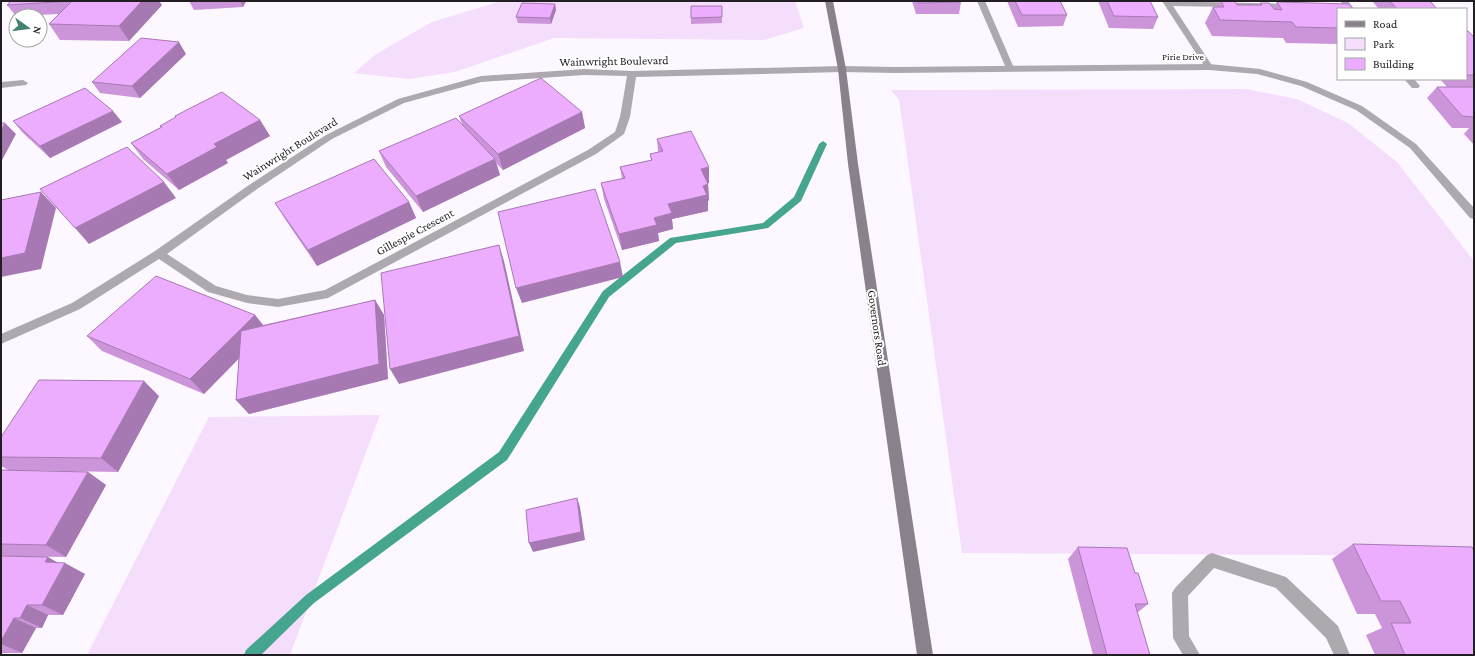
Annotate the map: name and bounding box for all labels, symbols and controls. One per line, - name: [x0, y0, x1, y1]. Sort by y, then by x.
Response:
- north arrow: [8, 8, 48, 48]
- legend: [1337, 8, 1467, 80]
- text: Road: [1373, 17, 1398, 31]
- text: N: [31, 25, 44, 36]
- text: Park: [1373, 37, 1395, 51]
- street label: Pirie Drive: [1162, 51, 1205, 62]
- street label: Wainwright Boulevard: [559, 53, 669, 69]
- text: Building: [1373, 57, 1414, 71]
- street label: Wainwright Boulevard: [240, 114, 340, 184]
- street label: Gillespie Crescent: [374, 205, 457, 258]
- street label: Governors Road: [865, 289, 889, 367]

